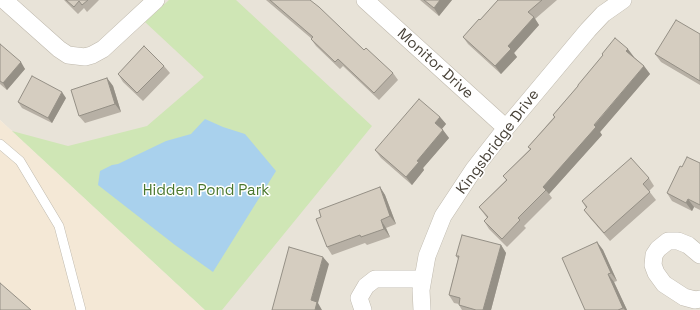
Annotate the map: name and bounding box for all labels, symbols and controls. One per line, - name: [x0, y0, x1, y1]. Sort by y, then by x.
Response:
- street label: Monitor Drive: [393, 25, 477, 103]
- street label: Kingsbridge Drive: [453, 86, 543, 198]
- park label: Hidden Pond Park: [143, 182, 269, 200]

